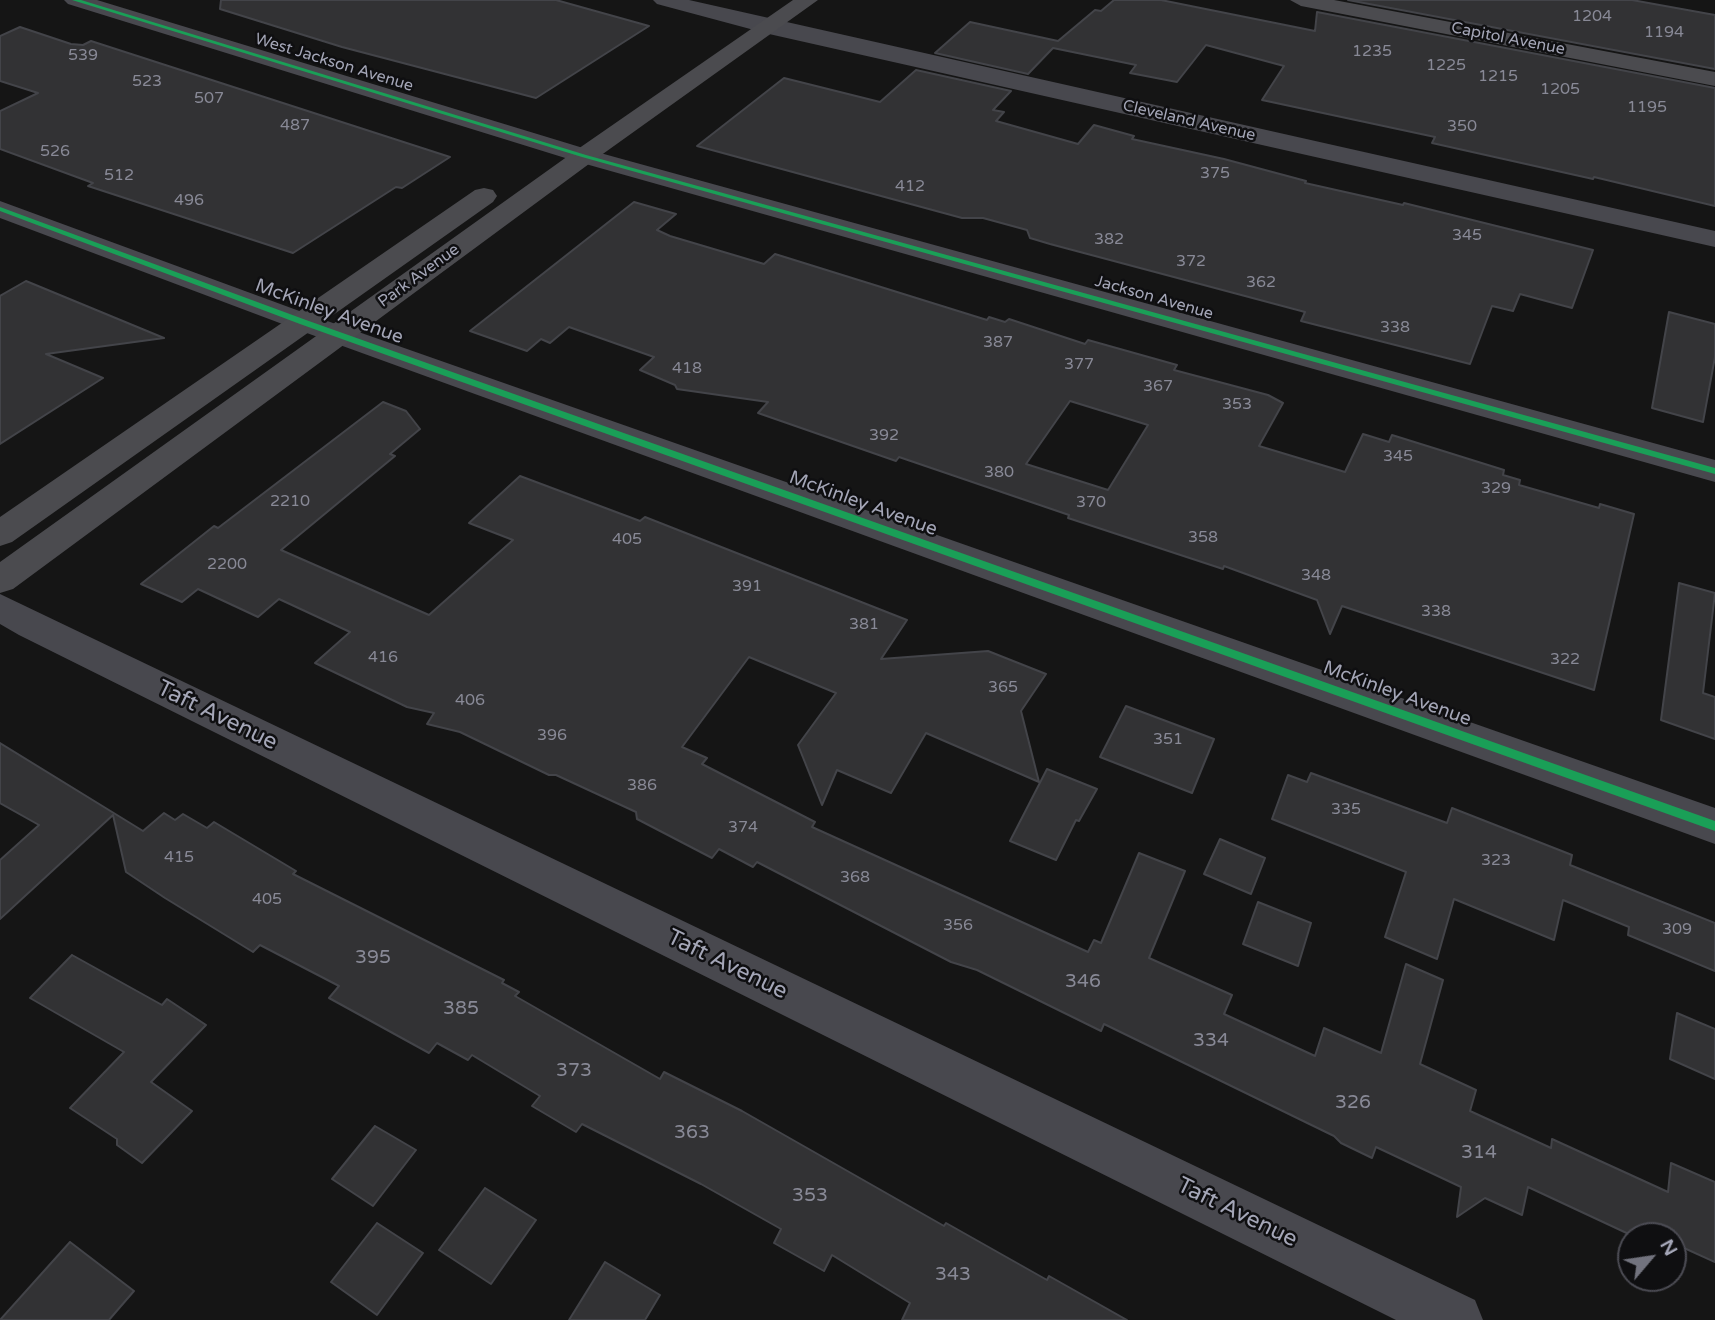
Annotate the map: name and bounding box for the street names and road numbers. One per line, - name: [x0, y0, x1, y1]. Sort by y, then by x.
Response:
- street label: Capitol Avenue: [1450, 19, 1566, 59]
- street label: West Jackson Avenue: [252, 30, 416, 96]
- street label: Cleveland Avenue: [1121, 96, 1257, 146]
- street label: Park Avenue: [375, 240, 463, 312]
- street label: Jackson Avenue: [1093, 272, 1215, 324]
- street label: McKinley Avenue: [252, 275, 406, 349]
- street label: McKinley Avenue: [786, 467, 940, 541]
- street label: McKinley Avenue: [1320, 657, 1474, 731]
- street label: Taft Avenue: [152, 675, 282, 757]
- street label: Taft Avenue: [662, 924, 792, 1006]
- street label: Taft Avenue: [1172, 1172, 1302, 1254]

